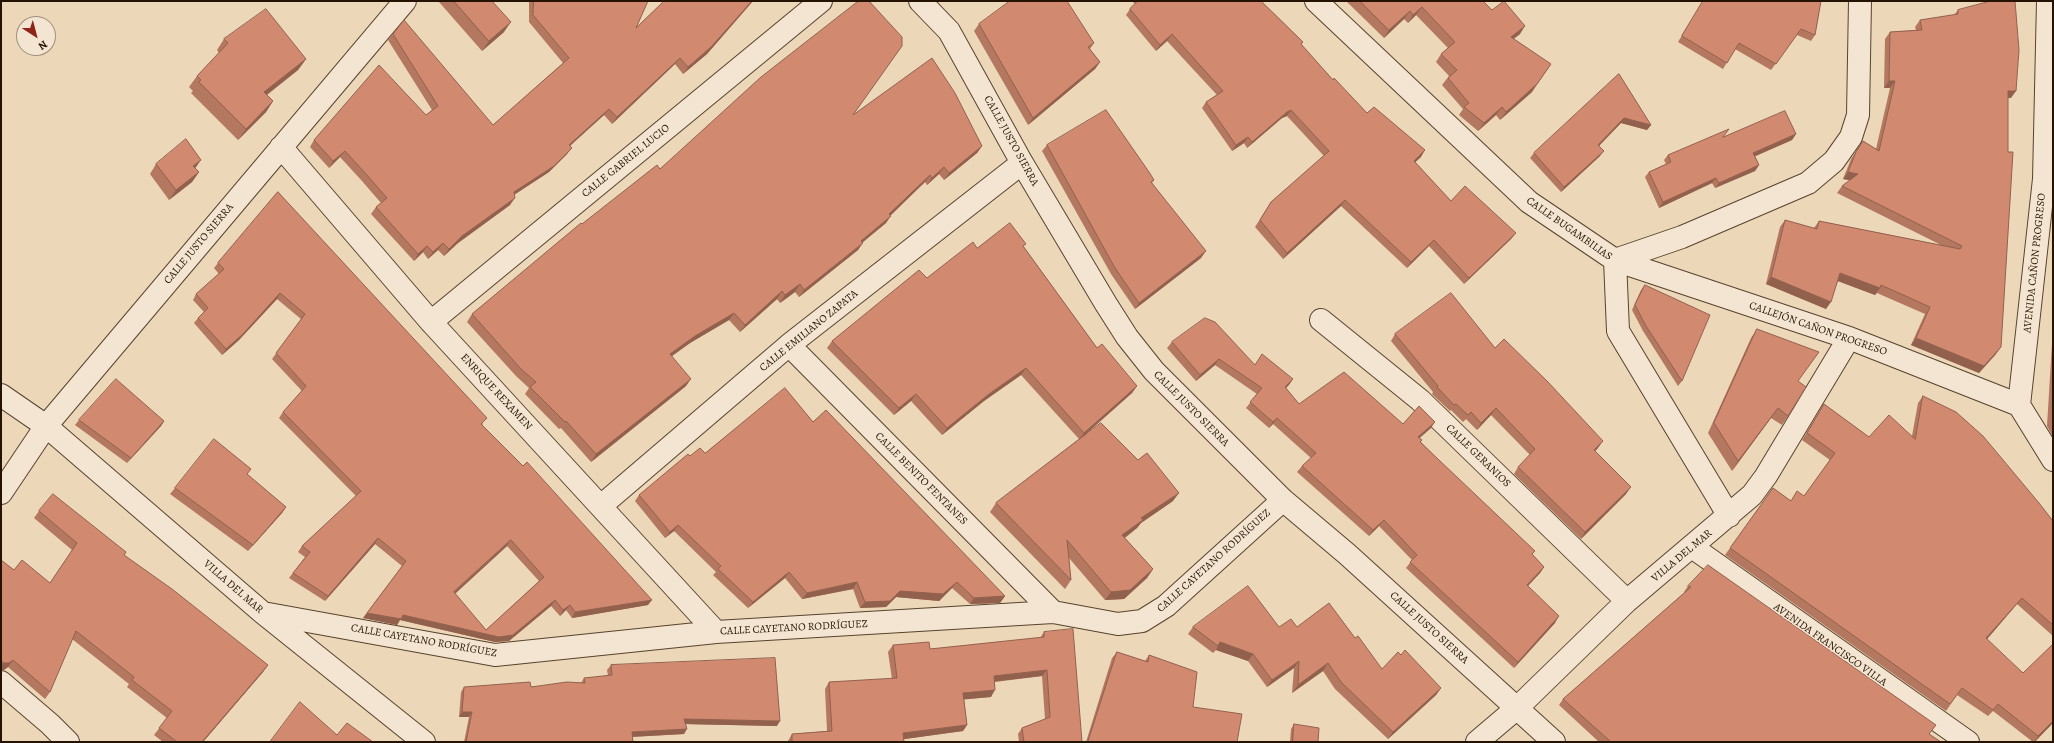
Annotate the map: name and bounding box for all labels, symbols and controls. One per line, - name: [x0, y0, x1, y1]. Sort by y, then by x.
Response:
- north arrow: [16, 16, 56, 56]
- text: N: [35, 37, 50, 54]
- street label: CALLE JUSTO SIERRA: [981, 93, 1041, 189]
- street label: CALLE GABRIEL LUCIO: [579, 121, 673, 201]
- street label: AVENIDA CAÑON PROGRESO: [2021, 192, 2049, 334]
- street label: CALLE BUGAMBILIAS: [1523, 194, 1615, 264]
- street label: CALLE JUSTO SIERRA: [161, 201, 237, 287]
- street label: CALLE EMILIANO ZAPATA: [757, 287, 861, 375]
- street label: CALLEJÓN CAÑON PROGRESO: [1747, 299, 1889, 359]
- street label: ENRIQUE REXAMEN: [457, 351, 535, 433]
- street label: CALLE JUSTO SIERRA: [1150, 368, 1232, 450]
- street label: CALLE GERANIOS: [1443, 422, 1513, 490]
- street label: CALLE BENITO FENTANES: [872, 430, 970, 528]
- street label: CALLE CAYETANO RODRÍGUEZ: [1155, 507, 1273, 615]
- street label: VILLA DEL MAR: [1649, 527, 1715, 585]
- street label: VILLA DEL MAR: [200, 557, 266, 617]
- street label: CALLE JUSTO SIERRA: [1387, 589, 1471, 667]
- street label: AVENIDA FRANCISCO VILLA: [1771, 601, 1889, 689]
- street label: CALLE CAYETANO RODRÍGUEZ: [720, 618, 868, 638]
- street label: CALLE CAYETANO RODRÍGUEZ: [350, 622, 498, 660]

